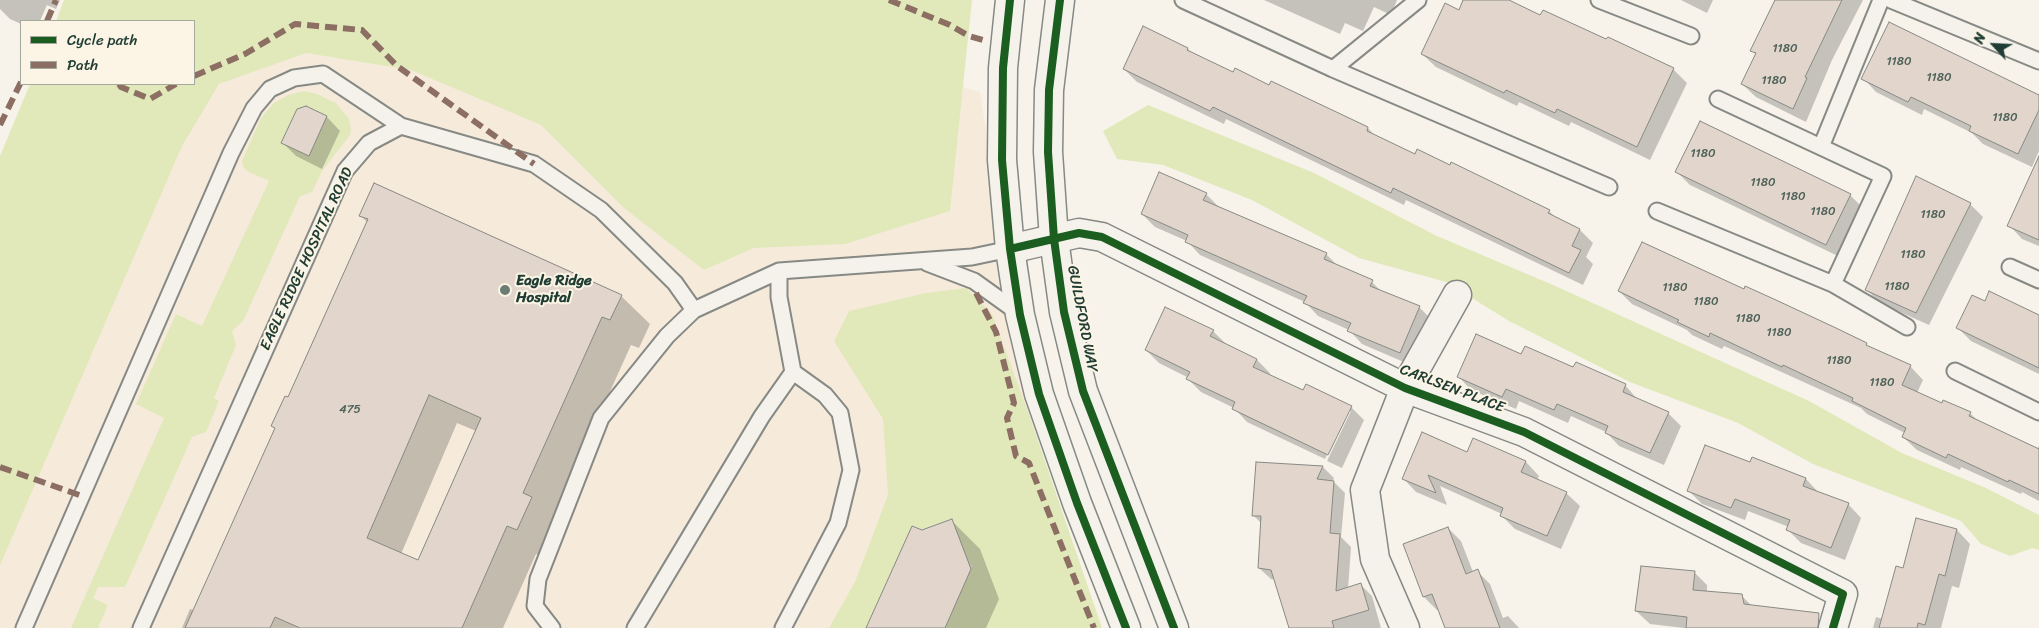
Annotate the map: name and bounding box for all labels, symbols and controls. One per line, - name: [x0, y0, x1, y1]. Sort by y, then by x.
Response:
- legend: [20, 20, 195, 85]
- north arrow: [1969, 20, 2019, 70]
- text: Cycle path: [67, 27, 137, 53]
- text: N: [1967, 29, 1993, 48]
- house number: 1180: [1772, 42, 1798, 56]
- text: Path: [67, 52, 98, 78]
- house number: 1180: [1886, 55, 1912, 69]
- house number: 1180: [1926, 71, 1952, 85]
- house number: 1180: [1761, 74, 1787, 88]
- house number: 1180: [1992, 111, 2018, 125]
- house number: 1180: [1690, 147, 1716, 161]
- street label: EAGLE RIDGE HOSPITAL ROAD: [257, 165, 357, 353]
- house number: 1180: [1750, 176, 1776, 190]
- house number: 1180: [1780, 190, 1806, 204]
- house number: 1180: [1810, 205, 1836, 219]
- house number: 1180: [1920, 208, 1946, 222]
- house number: 1180: [1900, 248, 1926, 262]
- street label: GUILDFORD WAY: [1063, 264, 1101, 374]
- place label: Eagle Ridge Hospital: [516, 272, 592, 307]
- house number: 1180: [1884, 280, 1910, 294]
- house number: 1180: [1662, 281, 1688, 295]
- marker: Eagle Ridge Hospital: [498, 283, 512, 297]
- house number: 1180: [1693, 295, 1719, 309]
- house number: 1180: [1735, 312, 1761, 326]
- house number: 1180: [1766, 326, 1792, 340]
- house number: 1180: [1826, 354, 1852, 368]
- street label: CARLSEN PLACE: [1397, 361, 1507, 417]
- house number: 1180: [1869, 376, 1895, 390]
- house number: 475: [339, 403, 361, 417]

